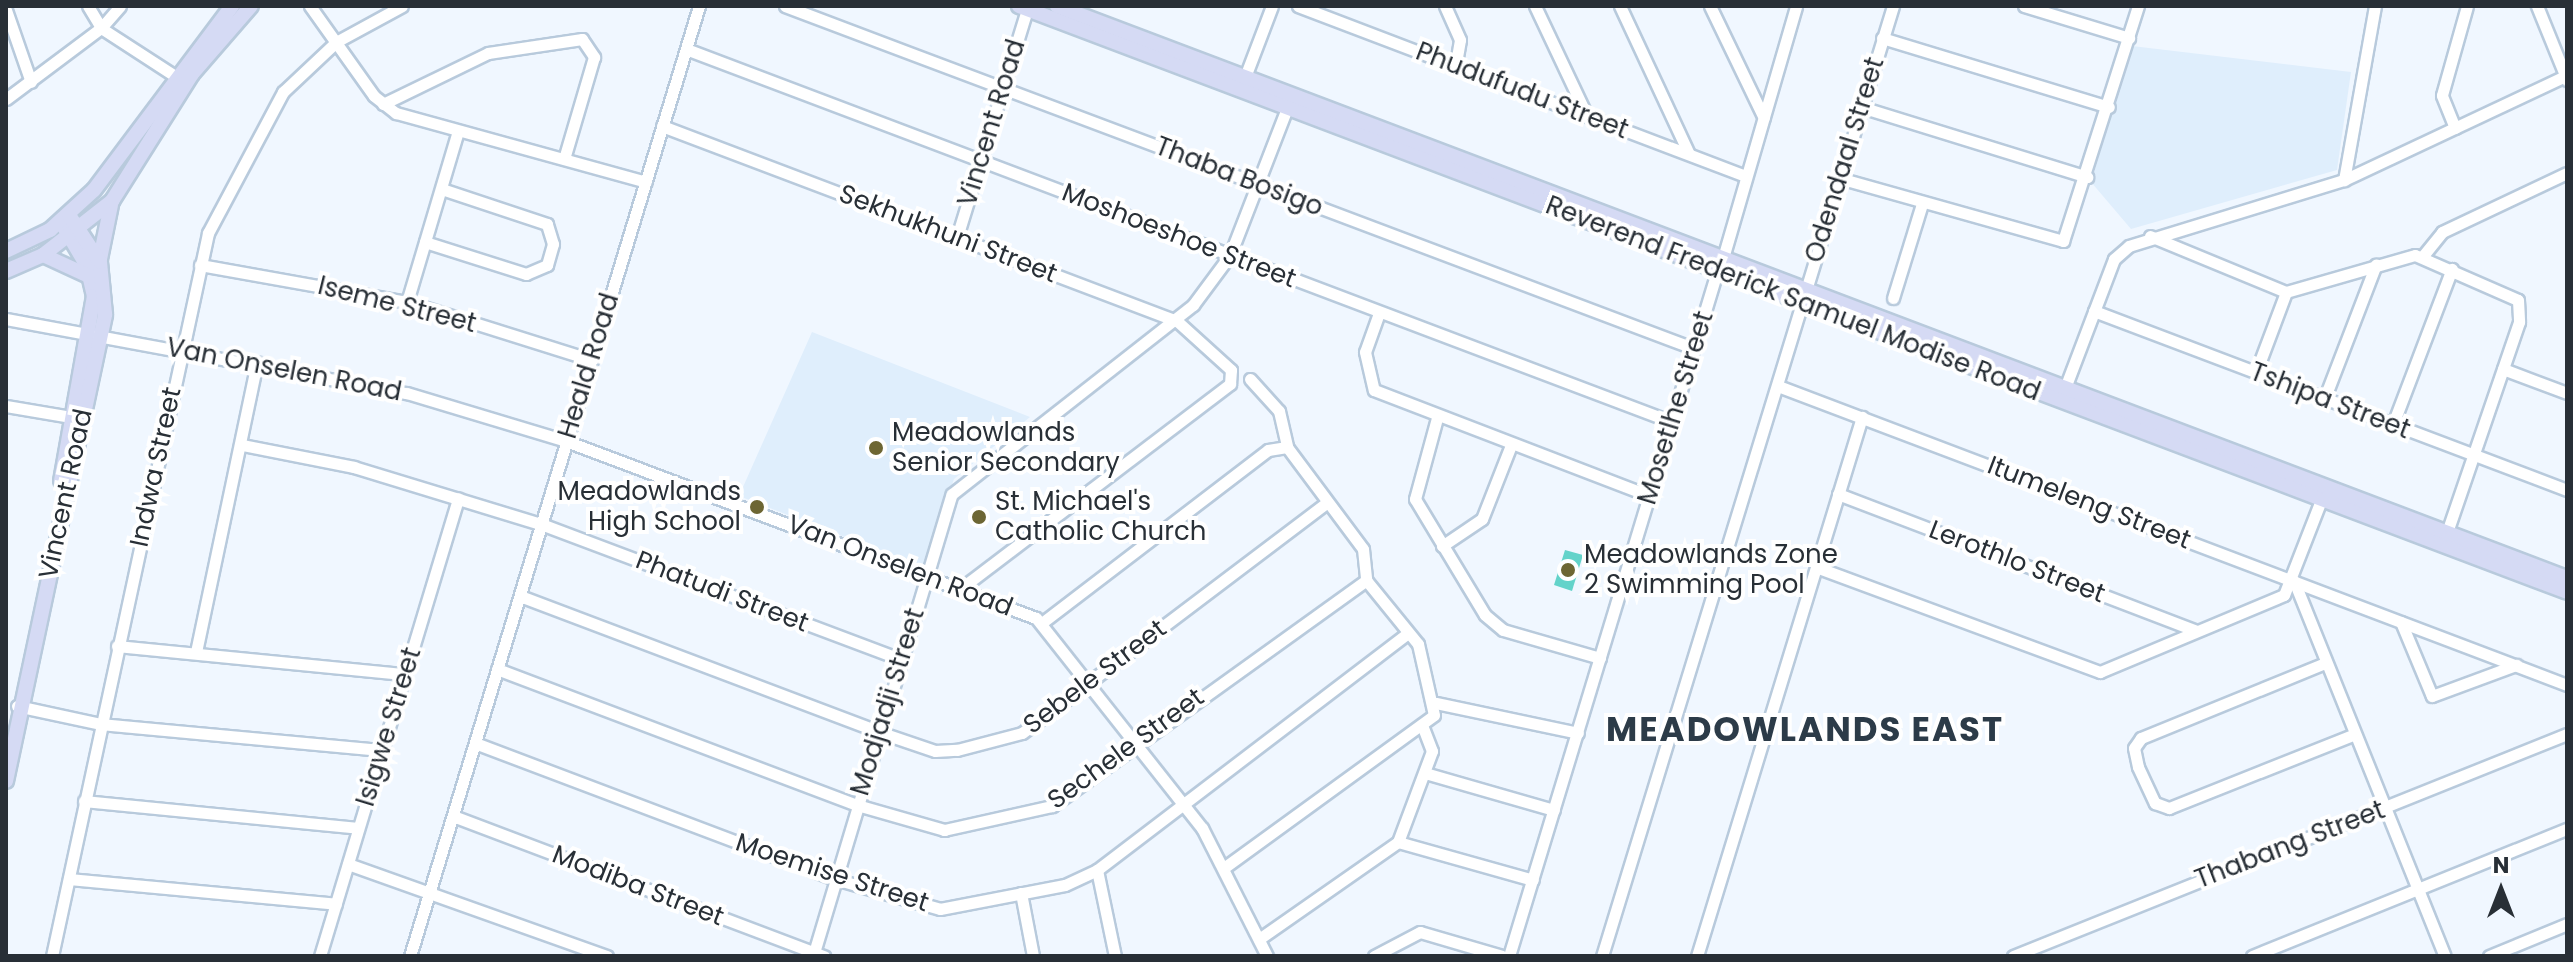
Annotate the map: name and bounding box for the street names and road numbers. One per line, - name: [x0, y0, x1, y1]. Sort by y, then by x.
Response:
- street label: Vincent Road: [952, 36, 1032, 210]
- street label: Phudufudu Street: [1411, 36, 1633, 146]
- street label: Odendaal Street: [1799, 54, 1891, 266]
- street label: Thaba Bosigo: [1151, 131, 1327, 223]
- street label: Moshoeshoe Street: [1058, 177, 1300, 295]
- street label: Sekhukhuni Street: [835, 178, 1061, 290]
- street label: Reverend Frederick Samuel Modise Road: [1541, 190, 2045, 408]
- street label: Iseme Street: [315, 270, 479, 340]
- street label: Heald Road: [552, 290, 626, 442]
- street label: Mosetlhe Street: [1632, 308, 1720, 508]
- street label: Van Onselen Road: [164, 332, 404, 408]
- street label: Tshipa Street: [2246, 356, 2414, 446]
- street label: Indwa Street: [124, 384, 188, 550]
- street label: Vincent Road: [33, 406, 99, 582]
- street label: Itumeleng Street: [1983, 450, 2195, 556]
- street label: Van Onselen Road: [783, 509, 1017, 623]
- street label: Lerothlo Street: [1925, 514, 2109, 610]
- street label: Phatudi Street: [631, 545, 813, 639]
- street label: Modjadji Street: [845, 605, 931, 799]
- street label: Sebele Street: [1017, 613, 1173, 741]
- street label: Isigwe Street: [350, 644, 428, 810]
- street label: Sechele Street: [1042, 682, 1210, 816]
- street label: Thabang Street: [2191, 794, 2389, 896]
- street label: Moemise Street: [732, 827, 932, 919]
- street label: Modiba Street: [548, 839, 728, 933]

